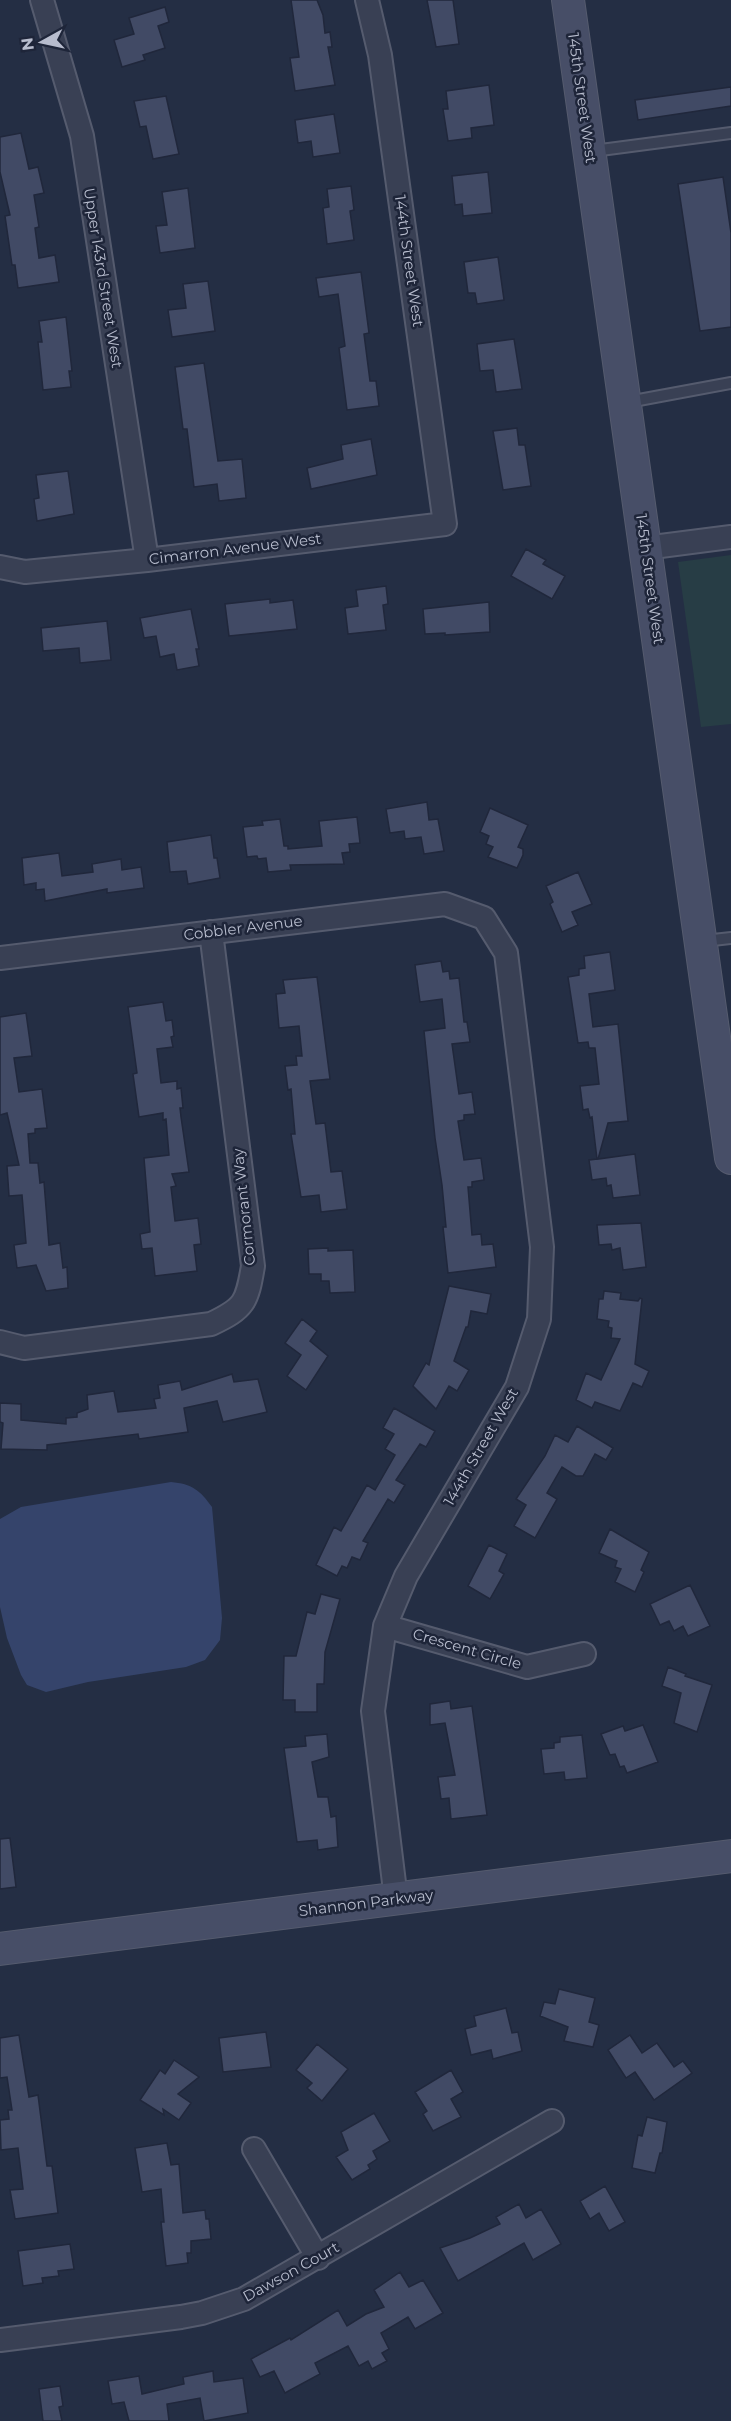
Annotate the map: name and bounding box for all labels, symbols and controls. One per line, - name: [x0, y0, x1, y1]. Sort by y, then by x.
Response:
- north arrow: [12, 12, 72, 72]
- street label: 145th Street West: [564, 31, 601, 164]
- text: N: [17, 36, 38, 52]
- street label: Upper 143rd Street West: [80, 186, 127, 369]
- street label: 144th Street West: [391, 194, 428, 328]
- street label: 145th Street West: [632, 512, 669, 645]
- street label: Cimarron Avenue West: [148, 529, 322, 569]
- street label: Cobbler Avenue: [182, 911, 304, 944]
- street label: Cormorant Way: [228, 1147, 259, 1267]
- street label: 144th Street West: [439, 1384, 522, 1509]
- street label: Crescent Circle: [411, 1624, 524, 1673]
- street label: Shannon Parkway: [298, 1885, 435, 1920]
- street label: Dawson Court: [239, 2237, 342, 2306]

